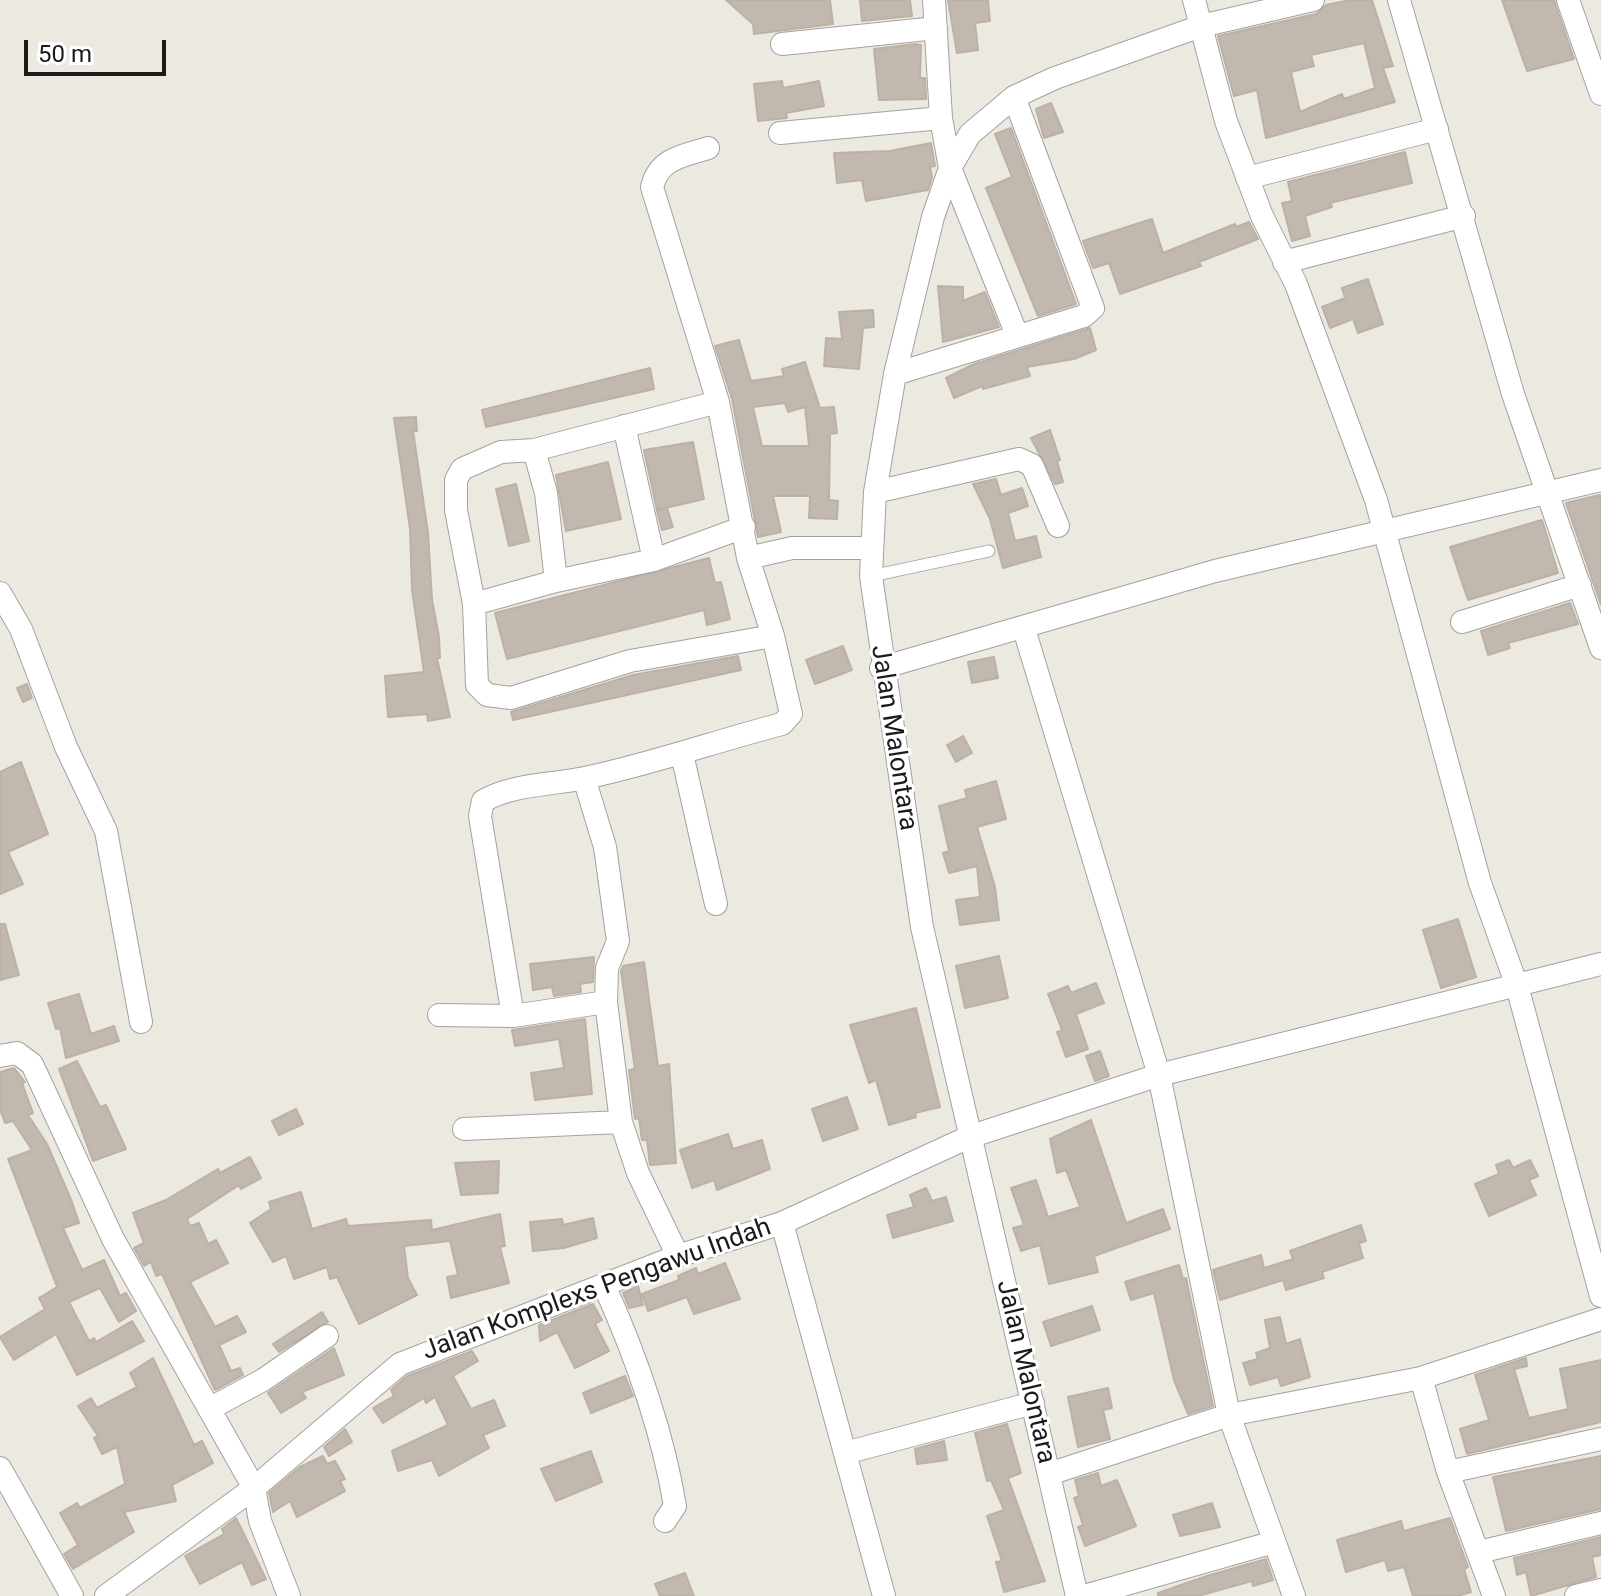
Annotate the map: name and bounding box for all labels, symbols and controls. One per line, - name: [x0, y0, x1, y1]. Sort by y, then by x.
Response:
- scale bar: [28, 24, 170, 74]
- text: 50 m: [38, 40, 92, 68]
- street label: Jalan Malontara: [863, 643, 923, 833]
- street label: Jalan Komplexs Pengawu Indah: [418, 1212, 776, 1368]
- street label: Jalan Malontara: [989, 1277, 1061, 1467]

